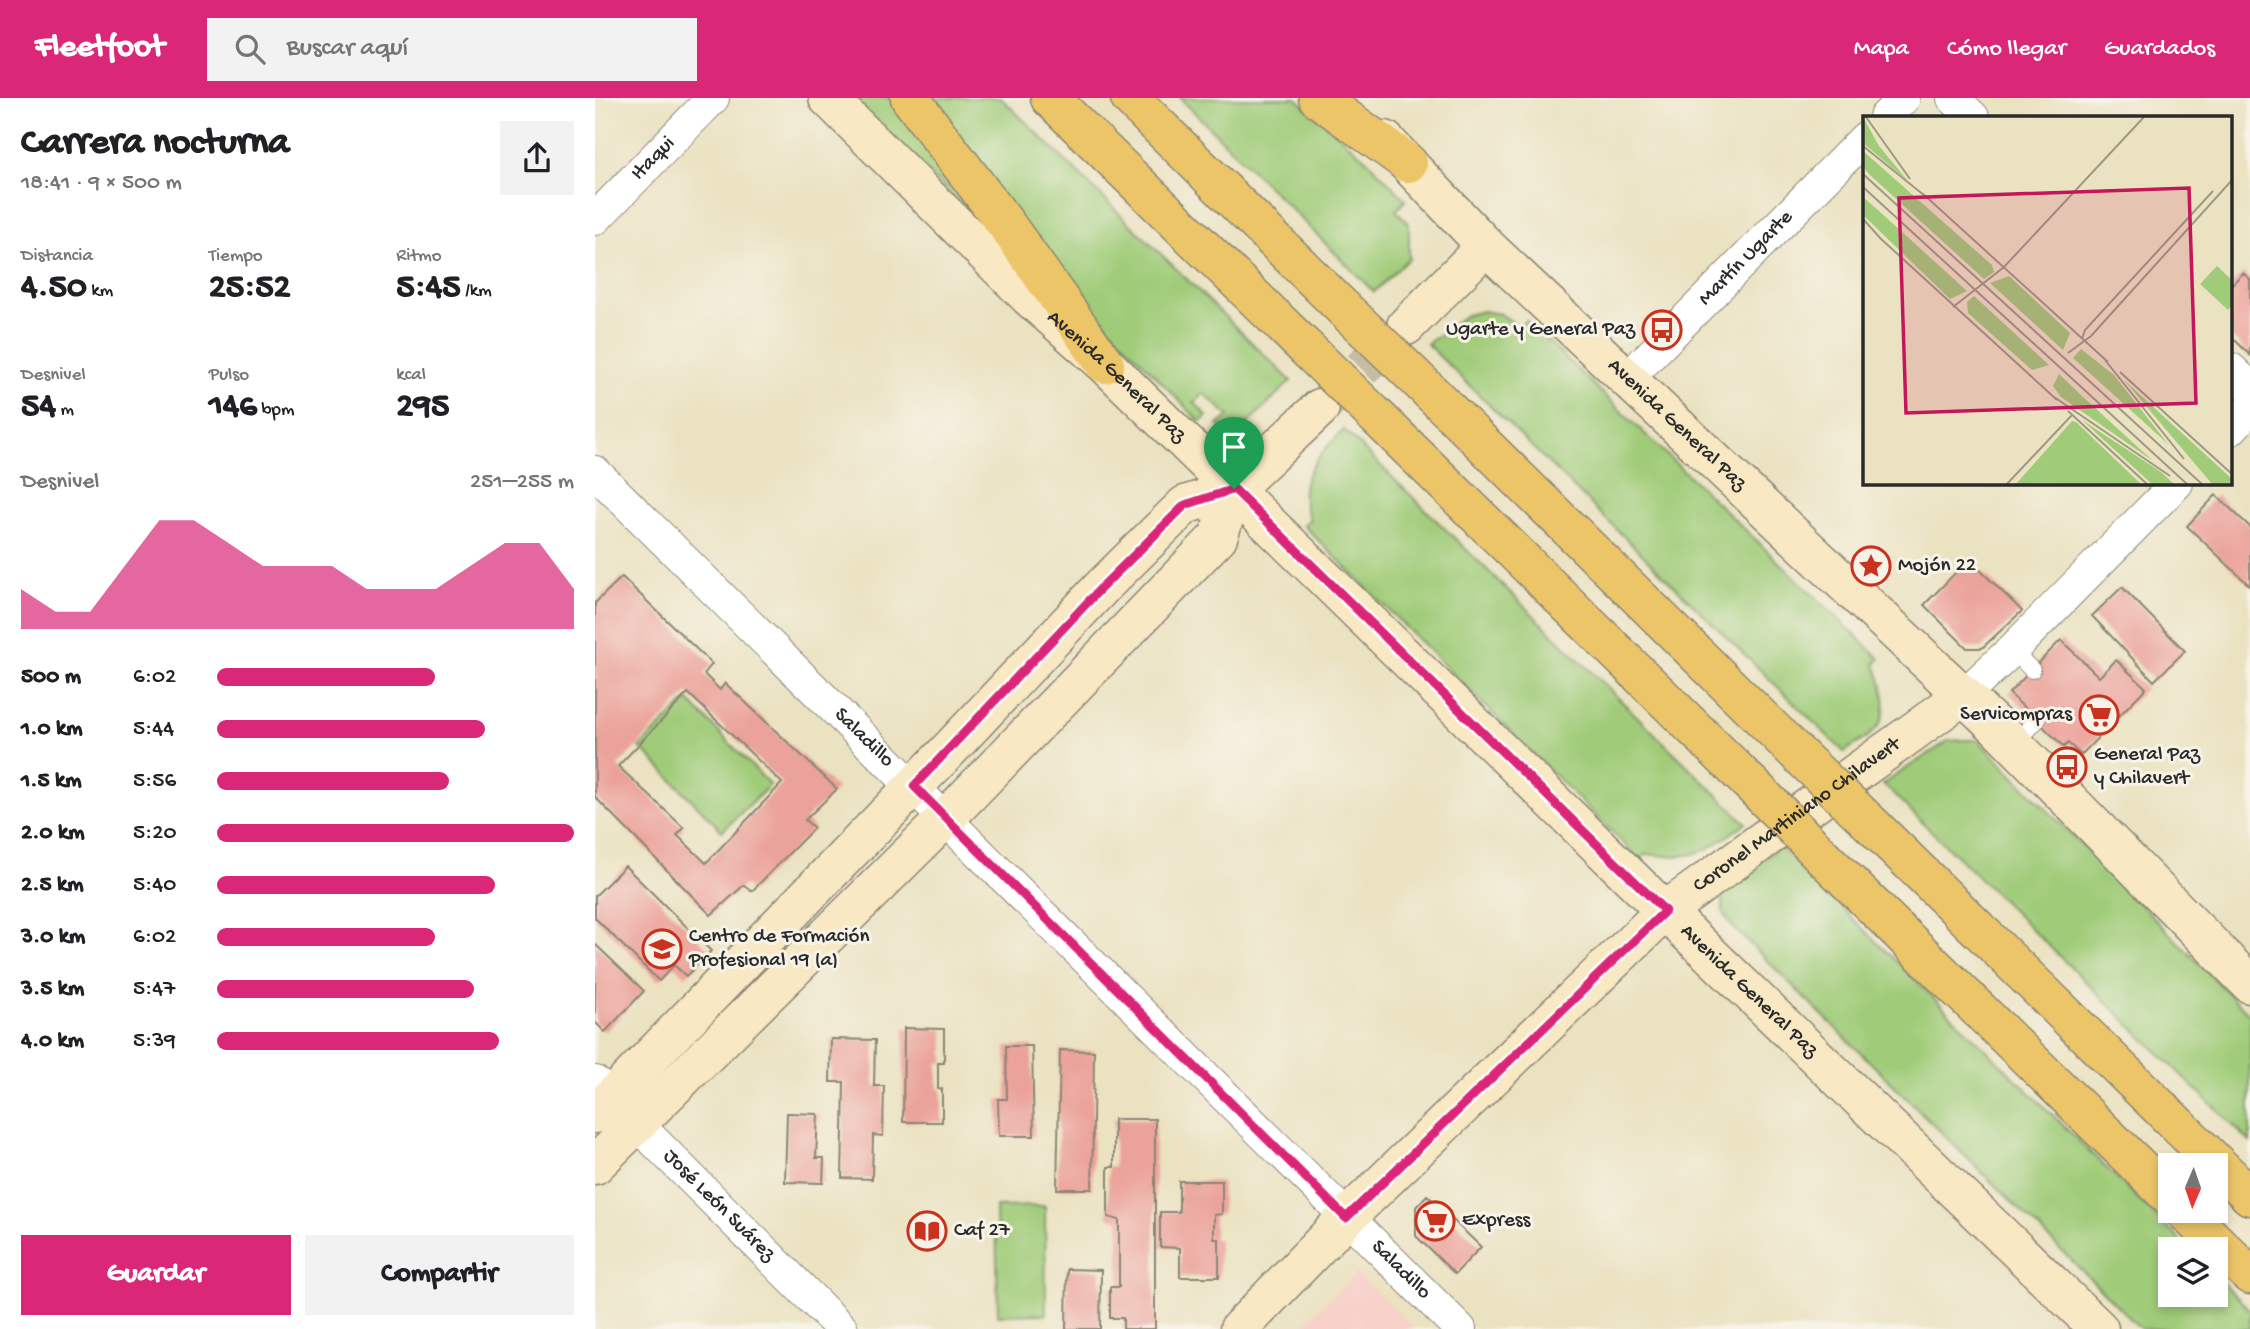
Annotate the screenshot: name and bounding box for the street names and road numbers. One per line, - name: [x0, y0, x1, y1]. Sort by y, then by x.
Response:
- street label: Itaqui: [626, 131, 681, 186]
- street label: Martín Ugarte: [1693, 205, 1799, 312]
- street label: Avenida General Paz: [1041, 306, 1191, 449]
- street label: Avenida General Paz: [1602, 354, 1752, 497]
- street label: Saladillo: [828, 703, 899, 773]
- street label: Coronel Martiniano Chilavert: [1689, 731, 1908, 899]
- street label: Avenida General Paz: [1674, 919, 1823, 1064]
- street label: José León Suárez: [657, 1144, 781, 1268]
- street label: Saladillo: [1365, 1235, 1436, 1305]

